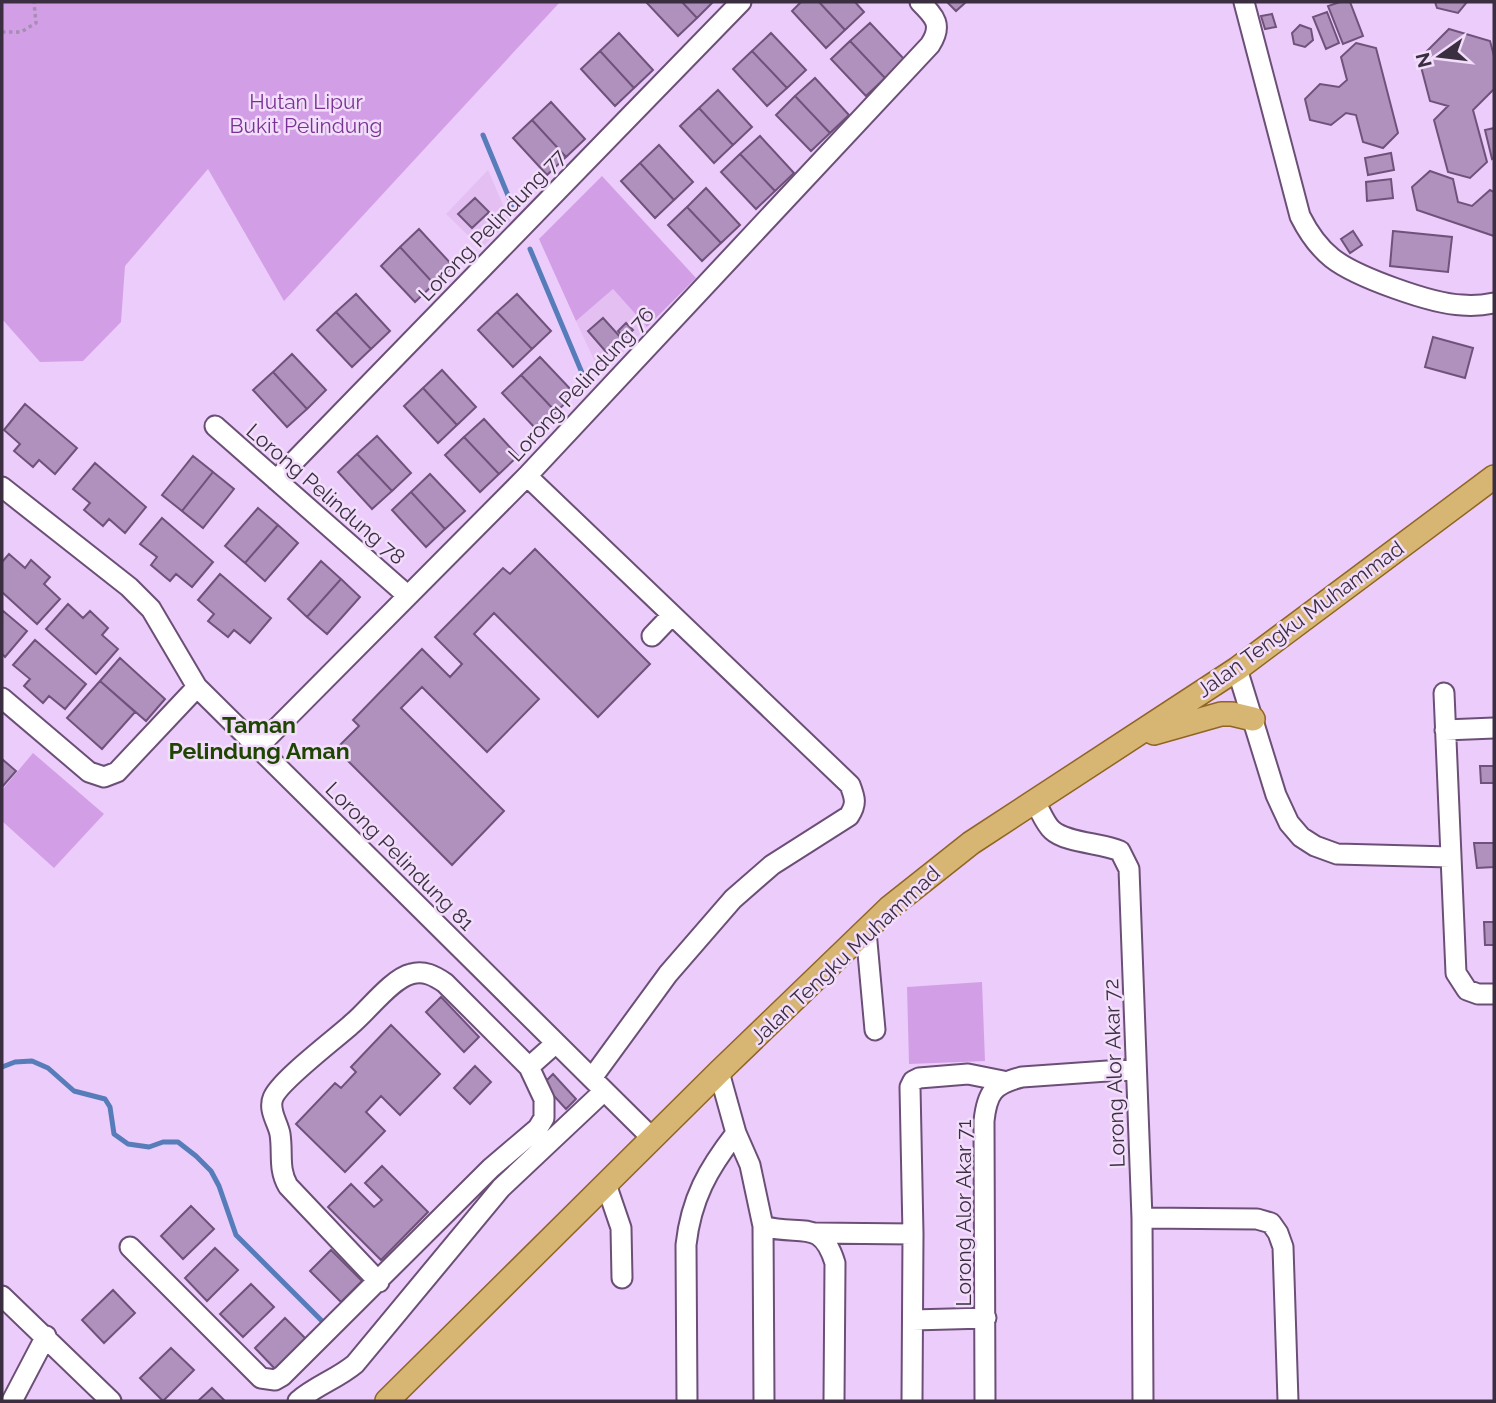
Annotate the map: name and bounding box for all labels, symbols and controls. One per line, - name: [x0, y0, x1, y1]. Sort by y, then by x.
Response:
- north arrow: [1405, 21, 1475, 91]
- text: N: [1411, 50, 1436, 70]
- park label: Hutan Lipur Bukit Pelindung: [229, 89, 383, 138]
- street label: Lorong Pelindung 77: [413, 144, 571, 306]
- street label: Lorong Pelindung 76: [503, 301, 659, 467]
- street label: Lorong Pelindung 78: [242, 418, 410, 570]
- street label: Jalan Tengku Muhammad: [1191, 535, 1409, 703]
- district label: Taman Pelindung Aman: [168, 711, 350, 764]
- street label: Lorong Pelindung 81: [320, 776, 480, 936]
- street label: Jalan Tengku Muhammad: [745, 861, 945, 1049]
- street label: Lorong Alor Akar 72: [1098, 978, 1130, 1168]
- street label: Lorong Alor Akar 71: [951, 1119, 976, 1307]

